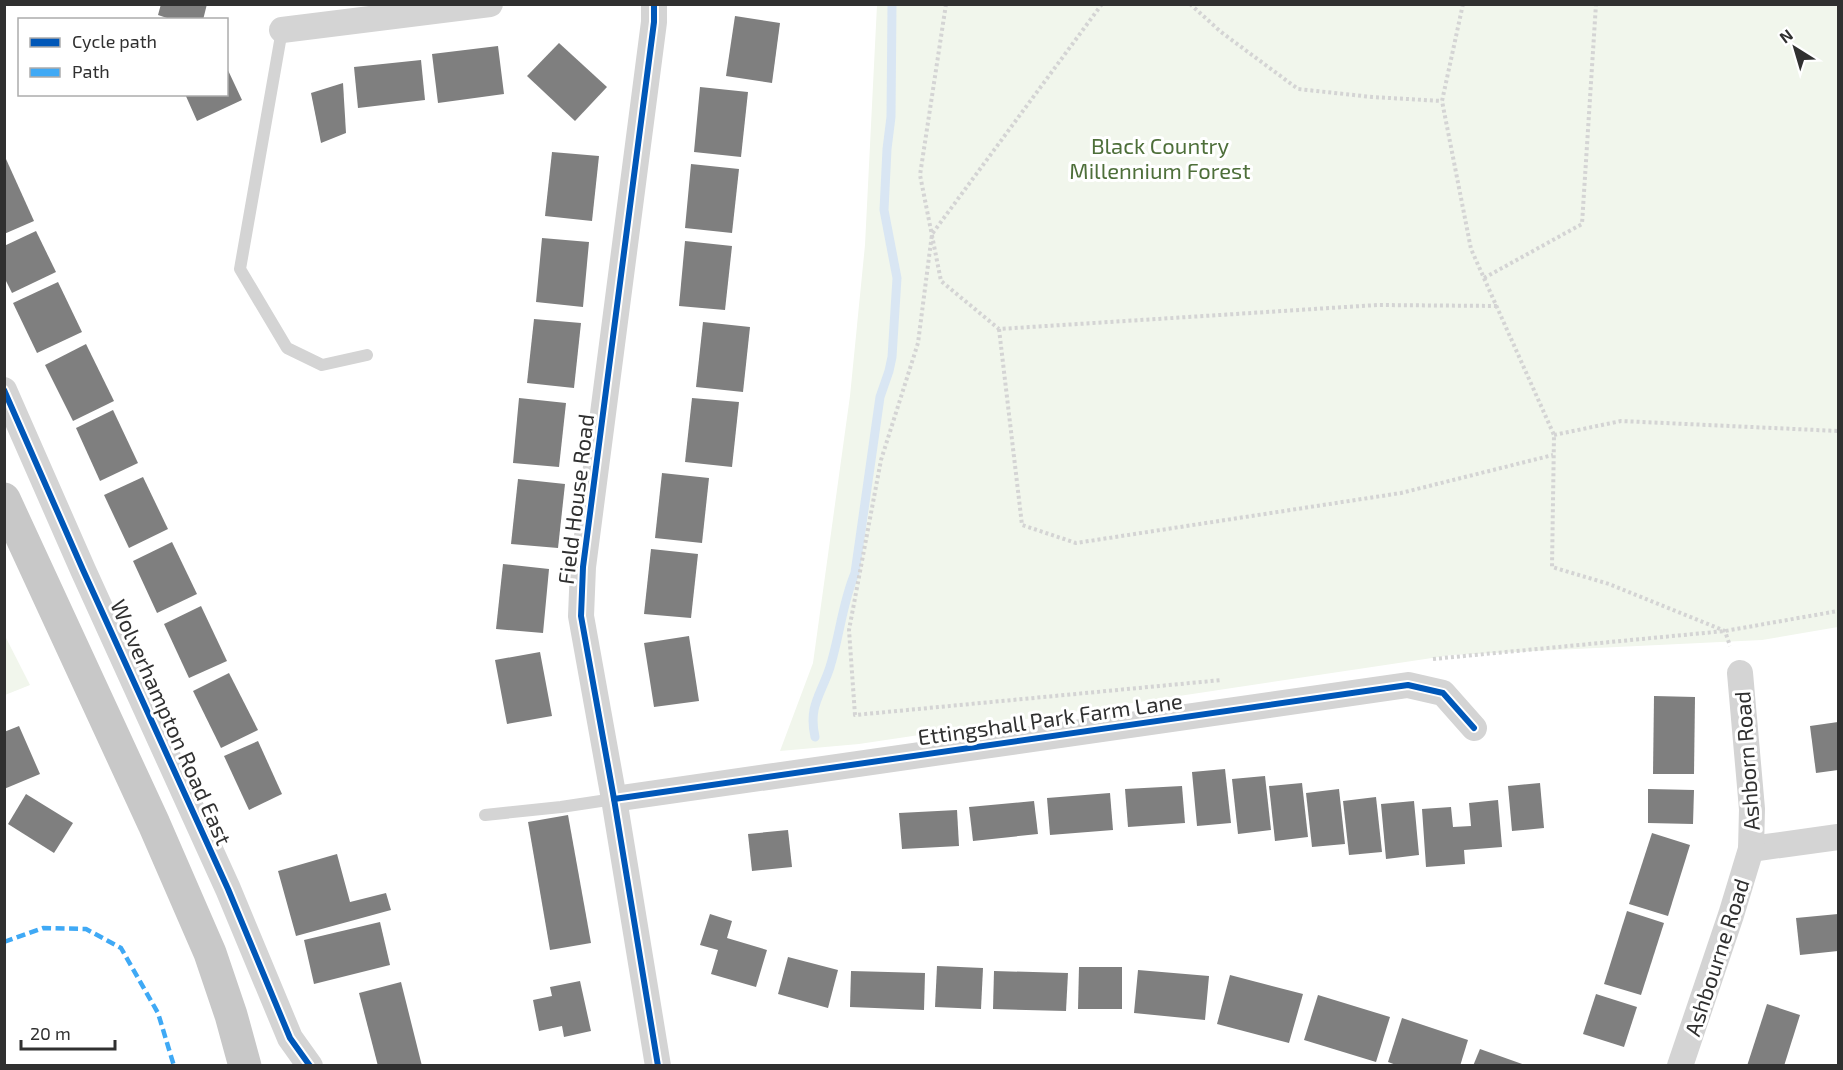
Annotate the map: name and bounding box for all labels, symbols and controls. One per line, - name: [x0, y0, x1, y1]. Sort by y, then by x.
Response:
- legend: [18, 18, 228, 96]
- north arrow: [1765, 18, 1825, 78]
- text: N: [1775, 25, 1796, 47]
- text: Cycle path: [72, 30, 157, 52]
- text: Path: [72, 60, 110, 82]
- park label: Black Country Millennium Forest: [1069, 132, 1251, 183]
- street label: Field House Road: [552, 412, 598, 586]
- street label: Wolverhampton Road East: [106, 595, 238, 849]
- street label: Ettingshall Park Farm Lane: [916, 687, 1184, 749]
- street label: Ashborn Road: [1728, 690, 1764, 832]
- street label: Ashbourne Road: [1678, 875, 1754, 1039]
- scale bar: [21, 1013, 116, 1051]
- text: 20 m: [30, 1022, 71, 1044]

